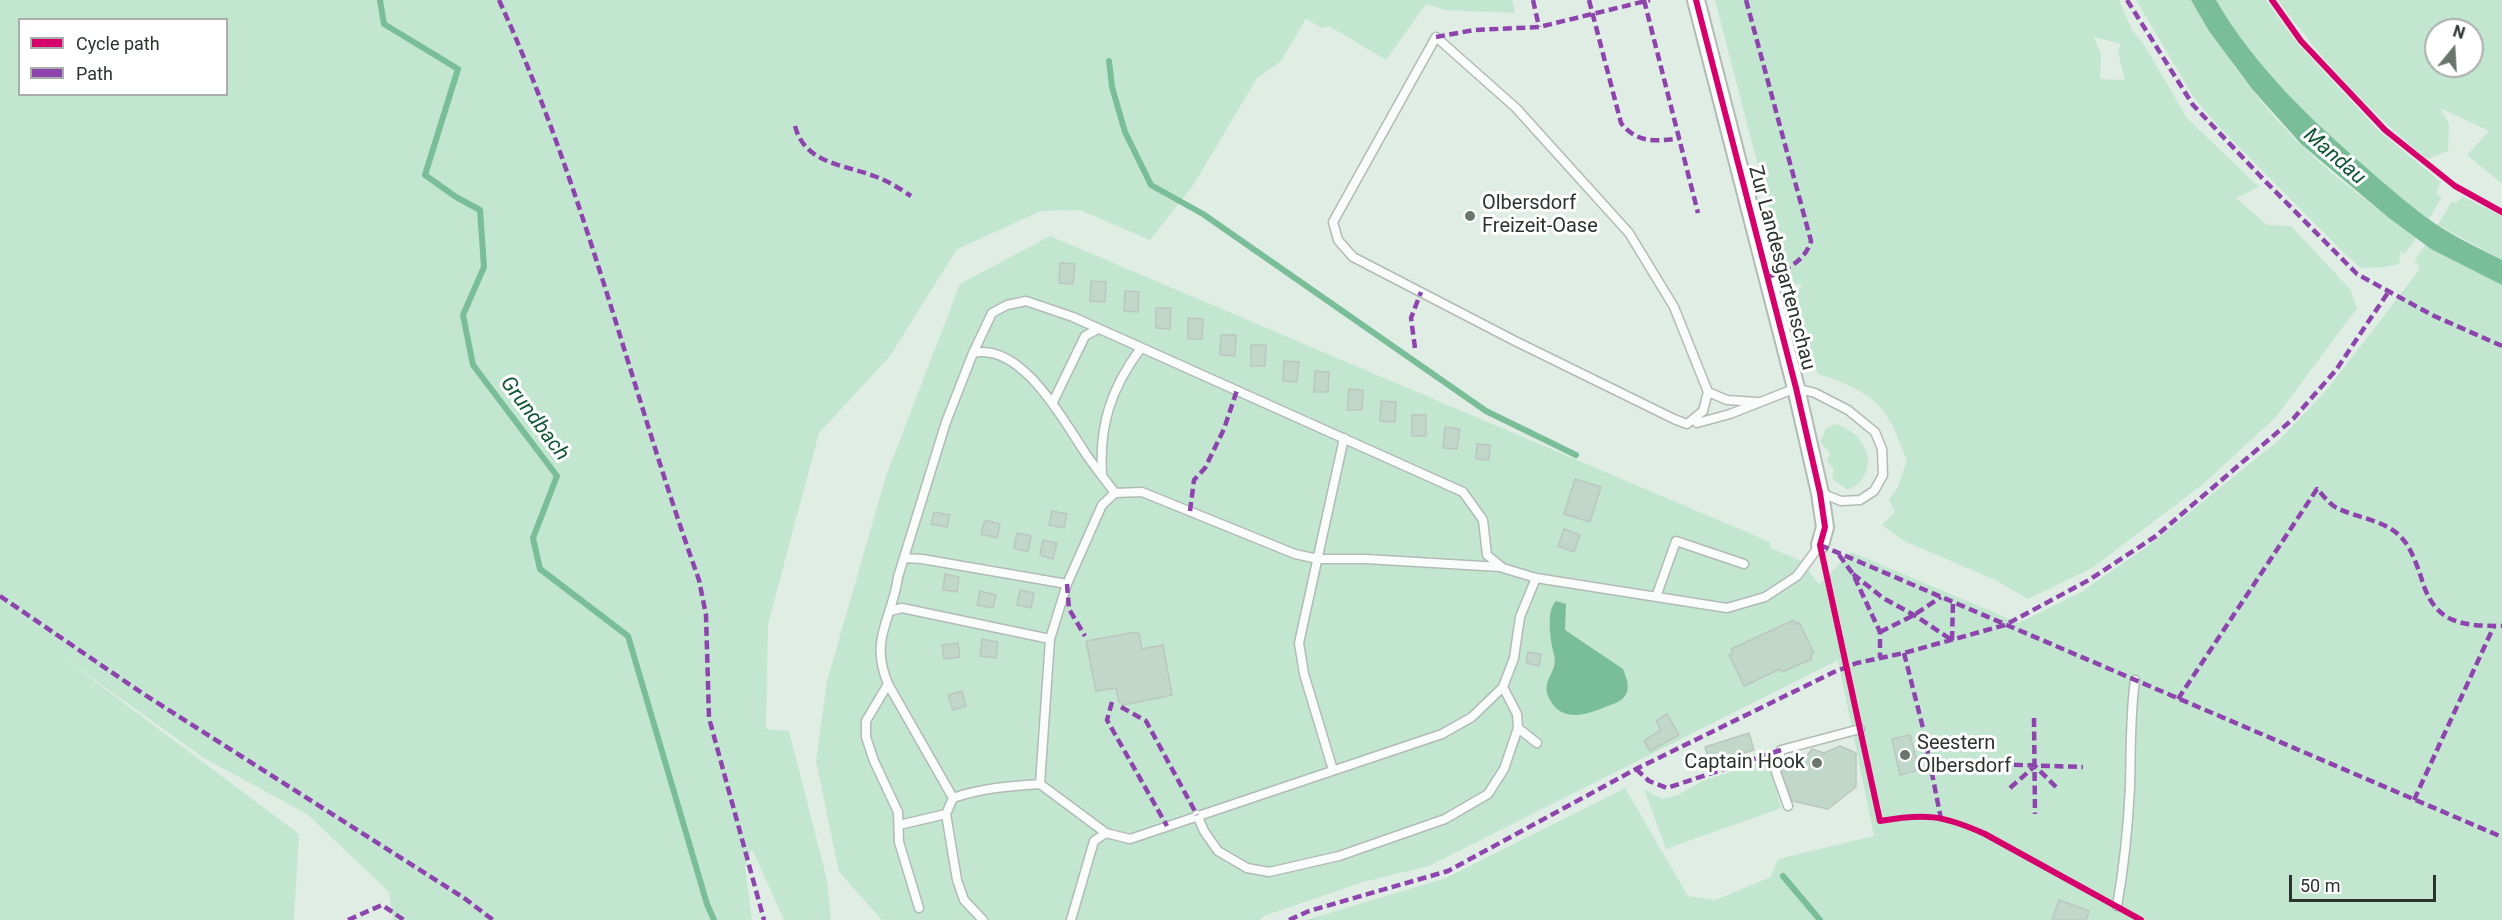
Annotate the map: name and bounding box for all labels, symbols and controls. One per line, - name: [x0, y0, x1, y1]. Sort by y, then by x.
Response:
- legend: [18, 18, 228, 96]
- north arrow: [2424, 18, 2484, 78]
- text: N: [2451, 22, 2467, 43]
- text: Cycle path: [76, 33, 160, 54]
- text: Path: [76, 63, 113, 84]
- water label: Mandau: [2298, 123, 2370, 191]
- street label: Zur Landesgartenschau: [1742, 163, 1820, 373]
- place label: Olbersdorf Freizeit-Oase: [1482, 192, 1598, 239]
- marker: Olbersdorf Freizeit-Oase: [1463, 209, 1477, 223]
- water label: Grundbach: [494, 372, 574, 466]
- place label: Seestern Olbersdorf: [1917, 732, 2011, 779]
- marker: Seestern Olbersdorf: [1898, 748, 1912, 762]
- place label: Captain Hook: [1684, 751, 1805, 775]
- marker: Captain Hook: [1810, 756, 1824, 770]
- scale bar: [2292, 863, 2439, 901]
- text: 50 m: [2300, 875, 2340, 896]

